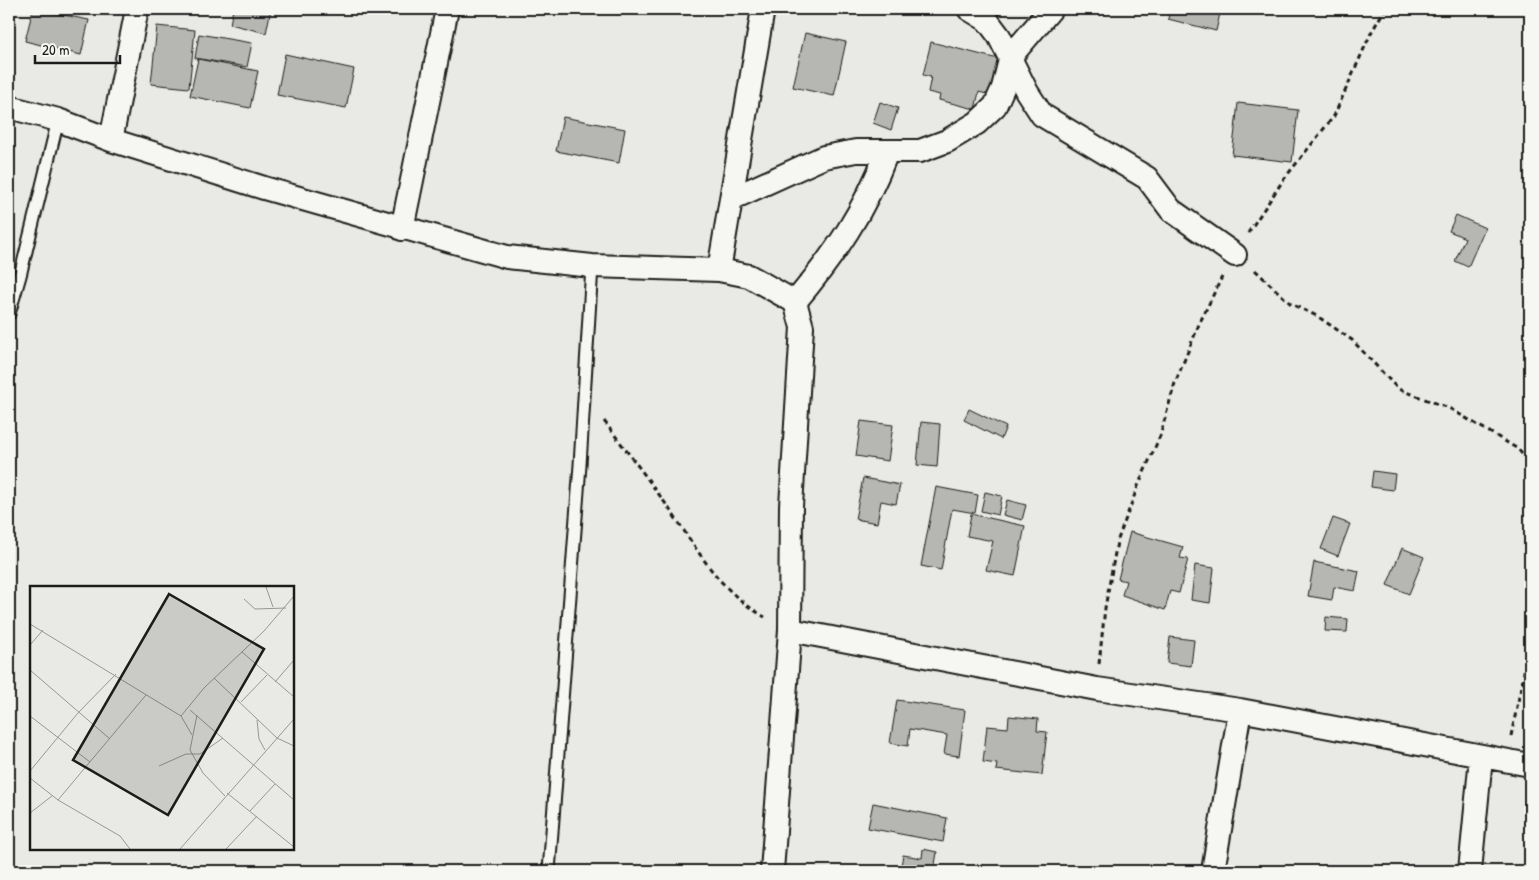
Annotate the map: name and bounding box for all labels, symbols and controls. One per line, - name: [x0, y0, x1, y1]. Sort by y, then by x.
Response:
- scale bar: [35, 32, 120, 64]
- text: 20 m: [42, 39, 69, 60]
- inset map: [30, 586, 294, 850]

